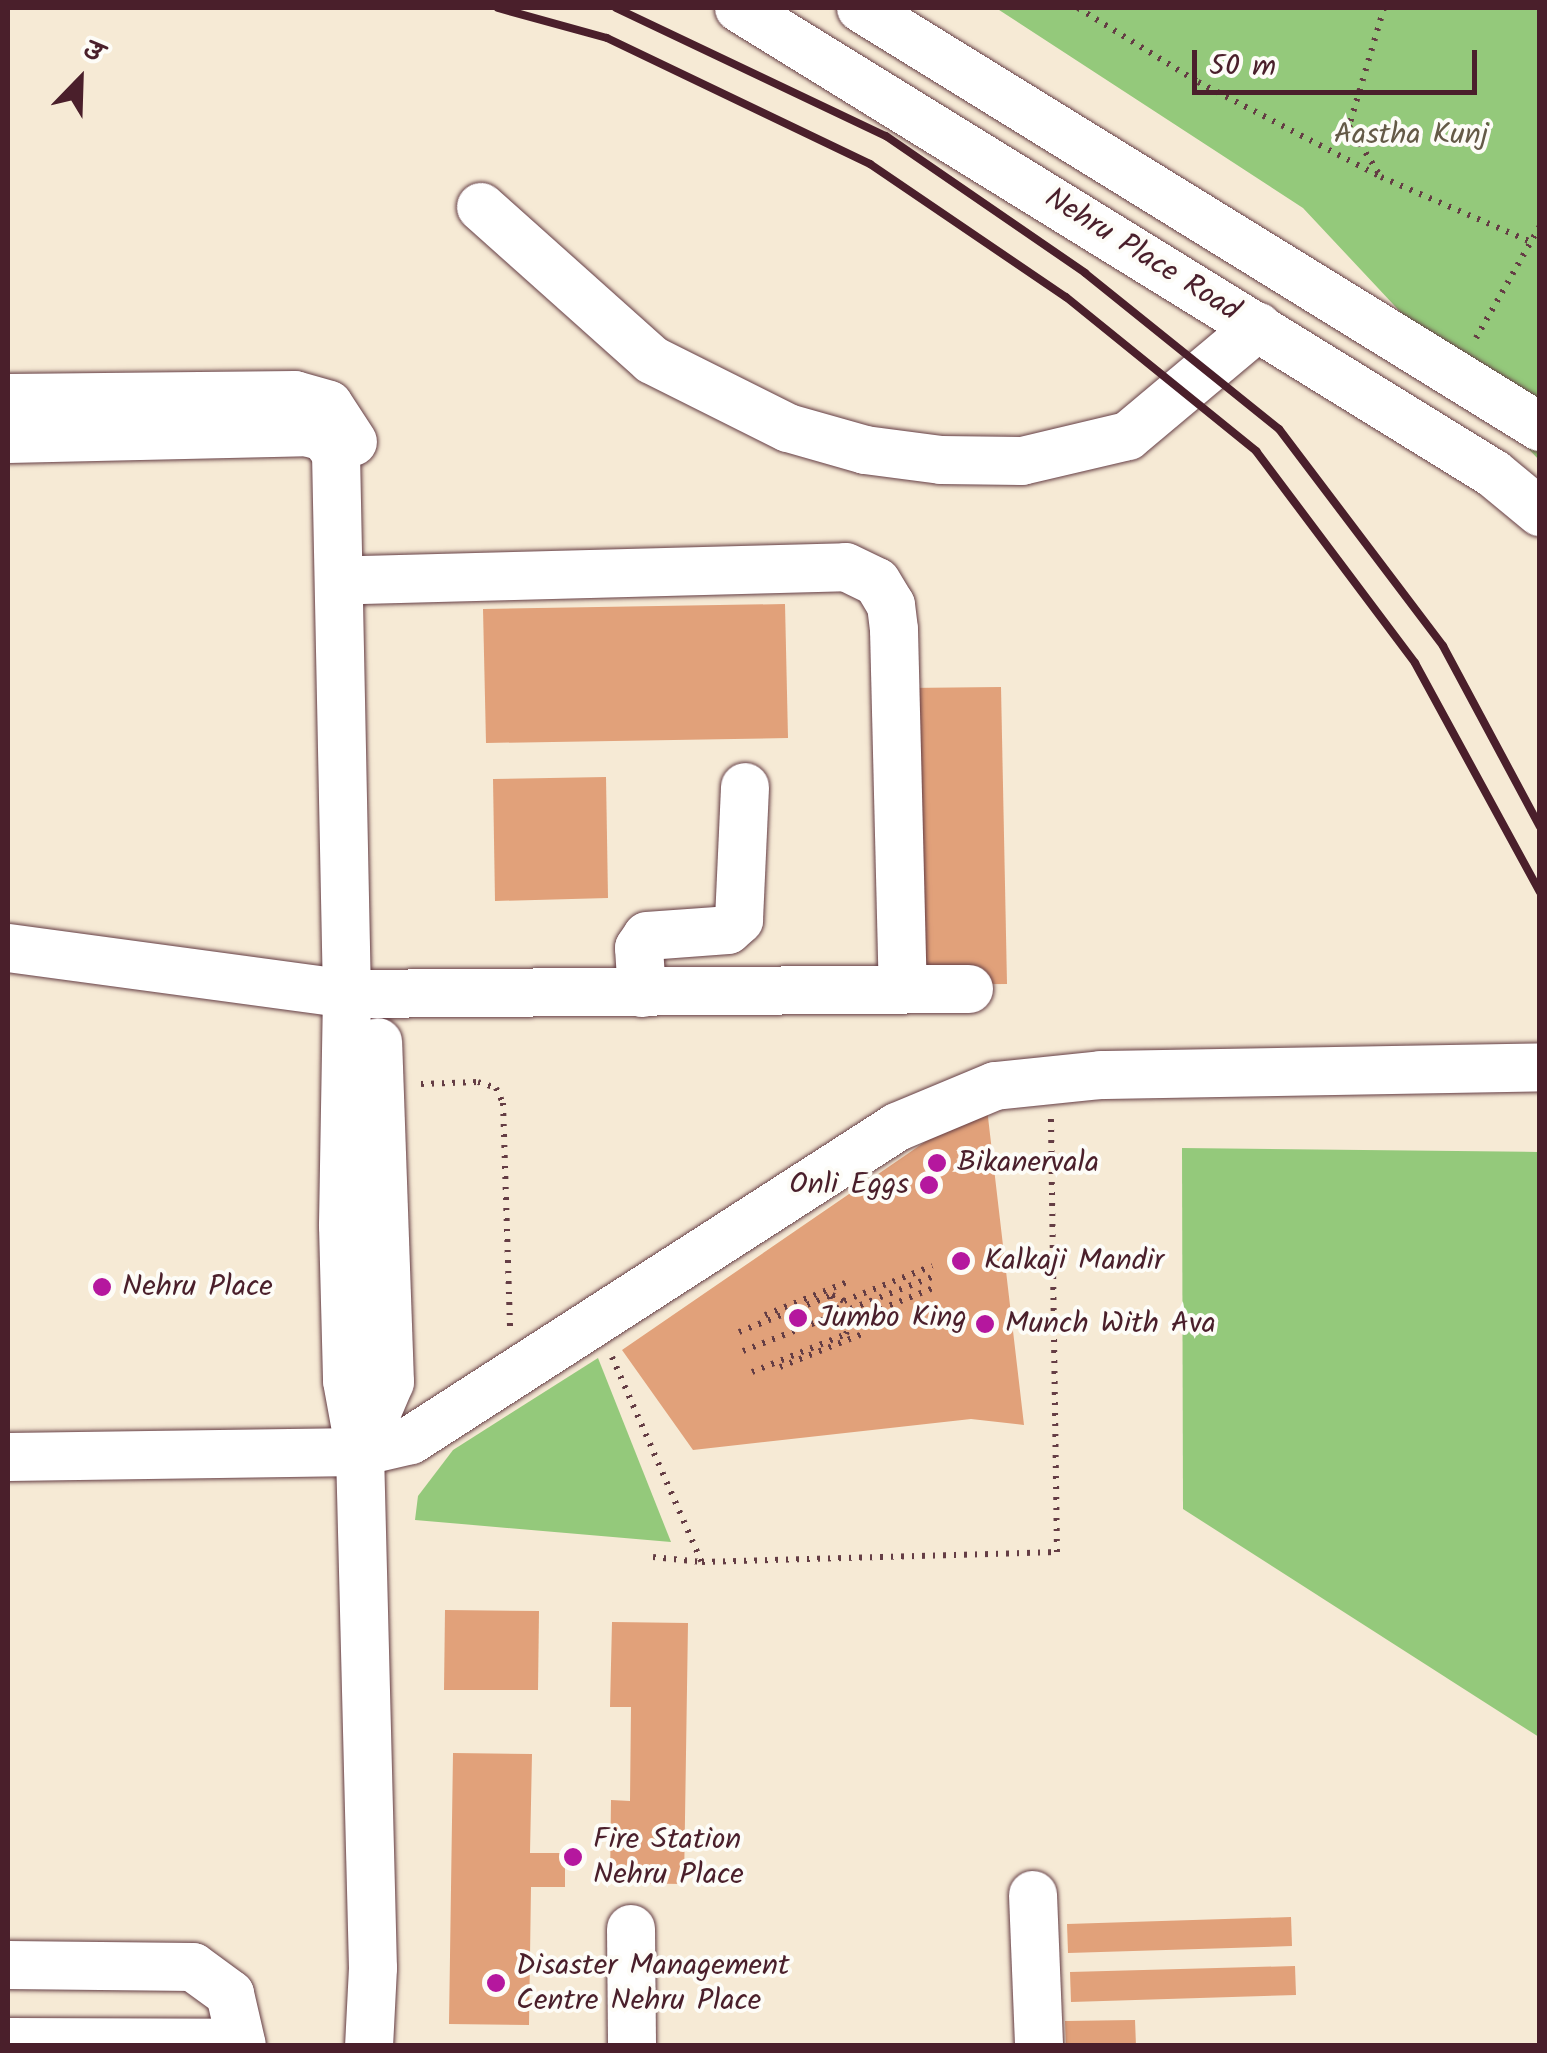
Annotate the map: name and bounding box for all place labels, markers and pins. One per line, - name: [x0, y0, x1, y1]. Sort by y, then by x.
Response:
- place label: Bikanervala: [957, 1145, 1099, 1181]
- marker: Bikanervala: [926, 1152, 948, 1174]
- place label: Onli Eggs: [789, 1167, 909, 1203]
- marker: Onli Eggs: [918, 1174, 940, 1196]
- place label: Kalkaji Mandir: [984, 1243, 1164, 1279]
- marker: Kalkaji Mandir: [948, 1248, 974, 1274]
- place label: Nehru Place: [122, 1269, 273, 1305]
- marker: Nehru Place: [91, 1276, 113, 1298]
- place label: Jumbo King: [818, 1300, 967, 1336]
- place label: Munch With Ava: [1005, 1306, 1216, 1342]
- marker: Jumbo King: [787, 1307, 809, 1329]
- marker: Munch With Ava: [974, 1313, 996, 1335]
- place label: Fire Station Nehru Place: [593, 1822, 744, 1892]
- marker: Fire Station Nehru Place: [562, 1846, 584, 1868]
- place label: Disaster Management Centre Nehru Place: [516, 1948, 790, 2018]
- marker: Disaster Management Centre Nehru Place: [485, 1972, 507, 1994]

